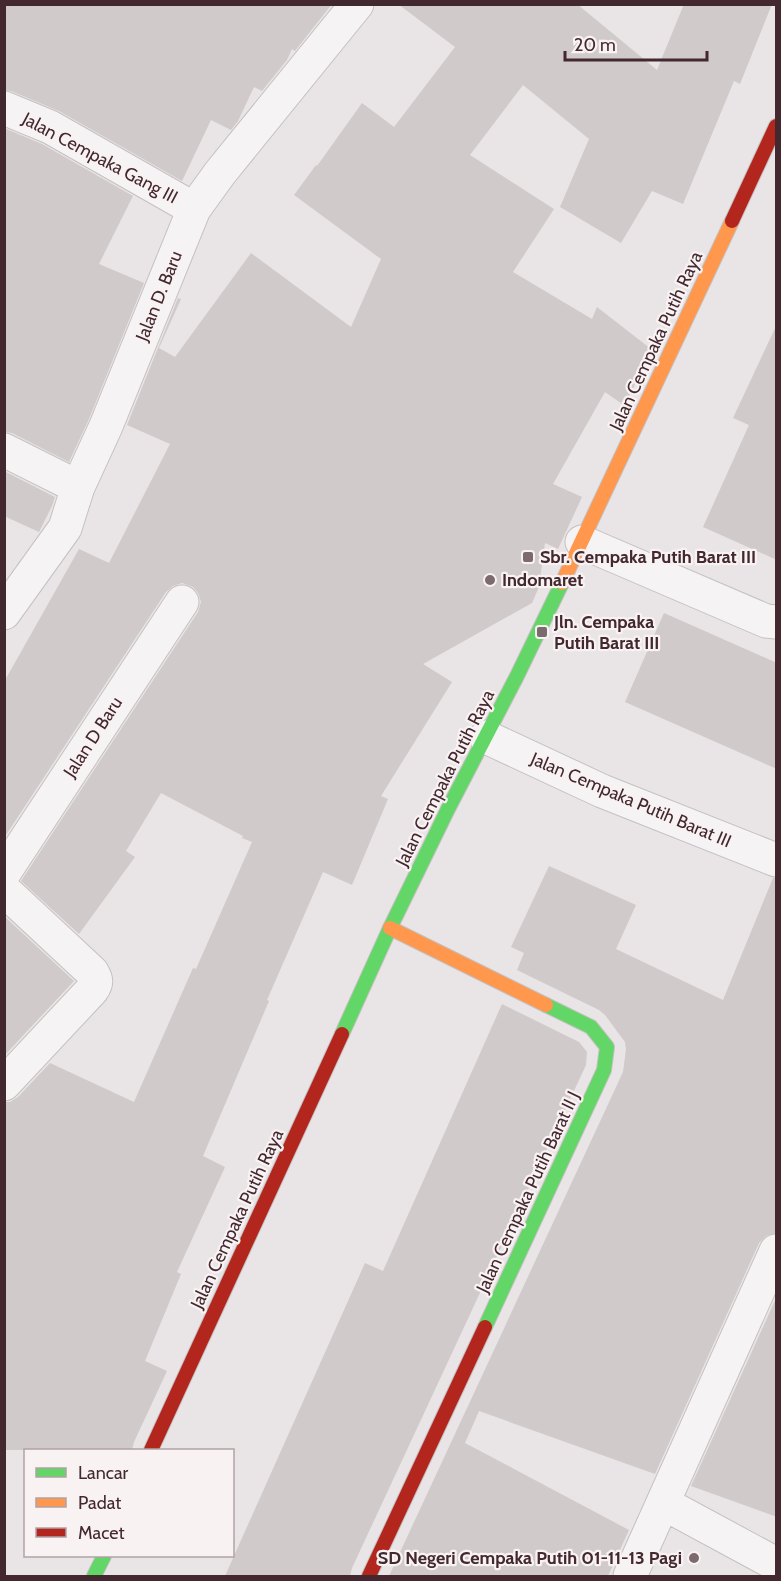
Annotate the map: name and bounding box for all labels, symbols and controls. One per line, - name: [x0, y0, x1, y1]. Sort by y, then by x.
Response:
- scale bar: [565, 24, 708, 62]
- text: 20 m: [574, 34, 616, 56]
- street label: Jalan Cempaka Gang III: [18, 107, 181, 208]
- street label: Jalan D. Baru: [131, 248, 187, 345]
- street label: Jalan Cempaka Putih Raya: [604, 248, 707, 435]
- place label: Sbr. Cempaka Putih Barat III: [540, 546, 756, 568]
- marker: Sbr. Cempaka Putih Barat III: [521, 550, 535, 564]
- place label: Indomaret: [502, 569, 583, 591]
- marker: Indomaret: [483, 573, 497, 587]
- place label: Jln. Cempaka Putih Barat III: [553, 611, 659, 654]
- marker: Jln. Cempaka Putih Barat III: [535, 625, 549, 639]
- street label: Jalan Cempaka Putih Raya: [390, 686, 499, 871]
- street label: Jalan D Baru: [58, 693, 127, 782]
- street label: Jalan Cempaka Putih Barat III: [526, 747, 735, 852]
- street label: Jalan Cempaka Putih Barat II J: [471, 1088, 584, 1297]
- street label: Jalan Cempaka Putih Raya: [185, 1126, 288, 1313]
- legend: [24, 1449, 234, 1557]
- text: Lancar: [78, 1462, 129, 1484]
- text: Padat: [78, 1492, 121, 1514]
- text: Macet: [78, 1522, 124, 1544]
- place label: SD Negeri Cempaka Putih 01-11-13 Pagi: [378, 1547, 682, 1569]
- marker: SD Negeri Cempaka Putih 01-11-13 Pagi: [687, 1551, 701, 1565]

